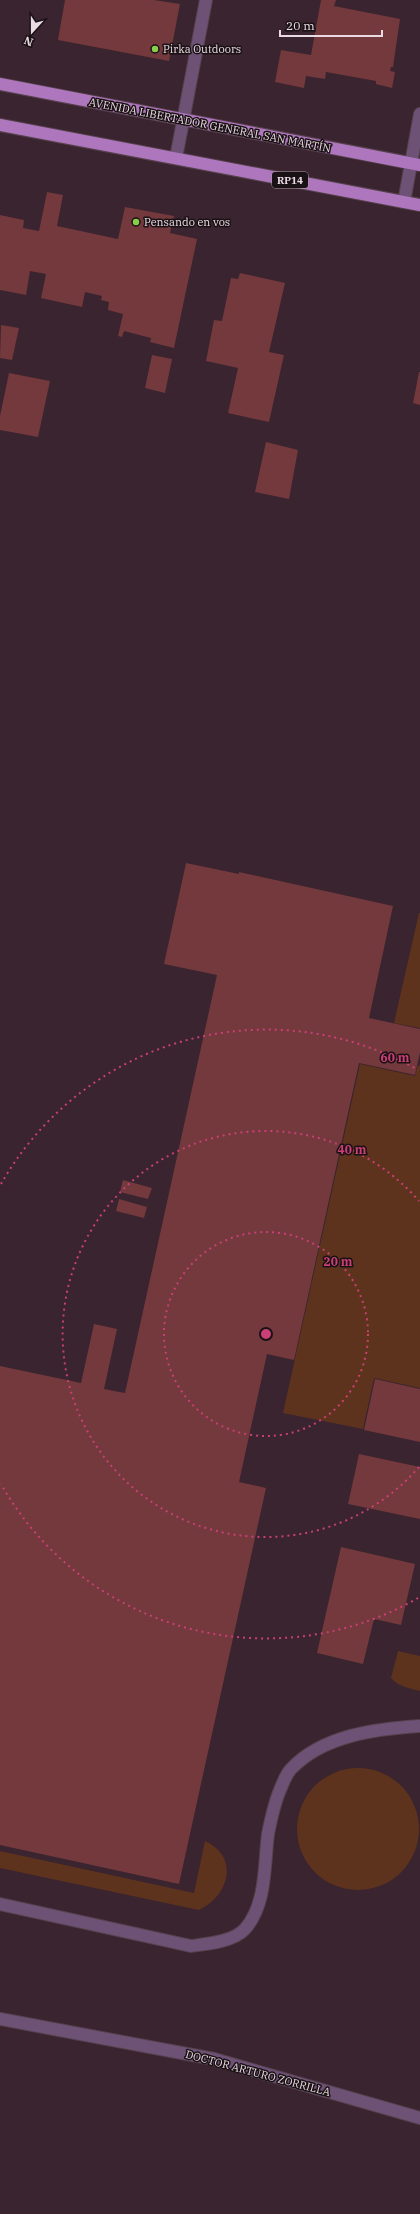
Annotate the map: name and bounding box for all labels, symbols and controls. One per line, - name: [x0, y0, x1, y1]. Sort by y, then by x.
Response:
- north arrow: [12, 12, 52, 52]
- scale bar: [280, 12, 382, 38]
- text: 20 m: [286, 18, 315, 33]
- text: N: [22, 33, 35, 49]
- place label: Pirka Outdoors: [163, 42, 241, 56]
- marker: Pirka Outdoors: [150, 44, 160, 54]
- street label: AVENIDA LIBERTADOR GENERAL SAN MARTÍN: [88, 95, 333, 155]
- road number: RP14: [272, 172, 308, 188]
- place label: Pensando en vos: [144, 215, 230, 229]
- marker: Pensando en vos: [131, 217, 141, 227]
- text: 60 m: [381, 1050, 410, 1065]
- text: 40 m: [338, 1142, 367, 1157]
- text: 20 m: [324, 1254, 353, 1269]
- centre of rings: [259, 1327, 273, 1341]
- street label: DOCTOR ARTURO ZORRILLA: [184, 2047, 332, 2099]

